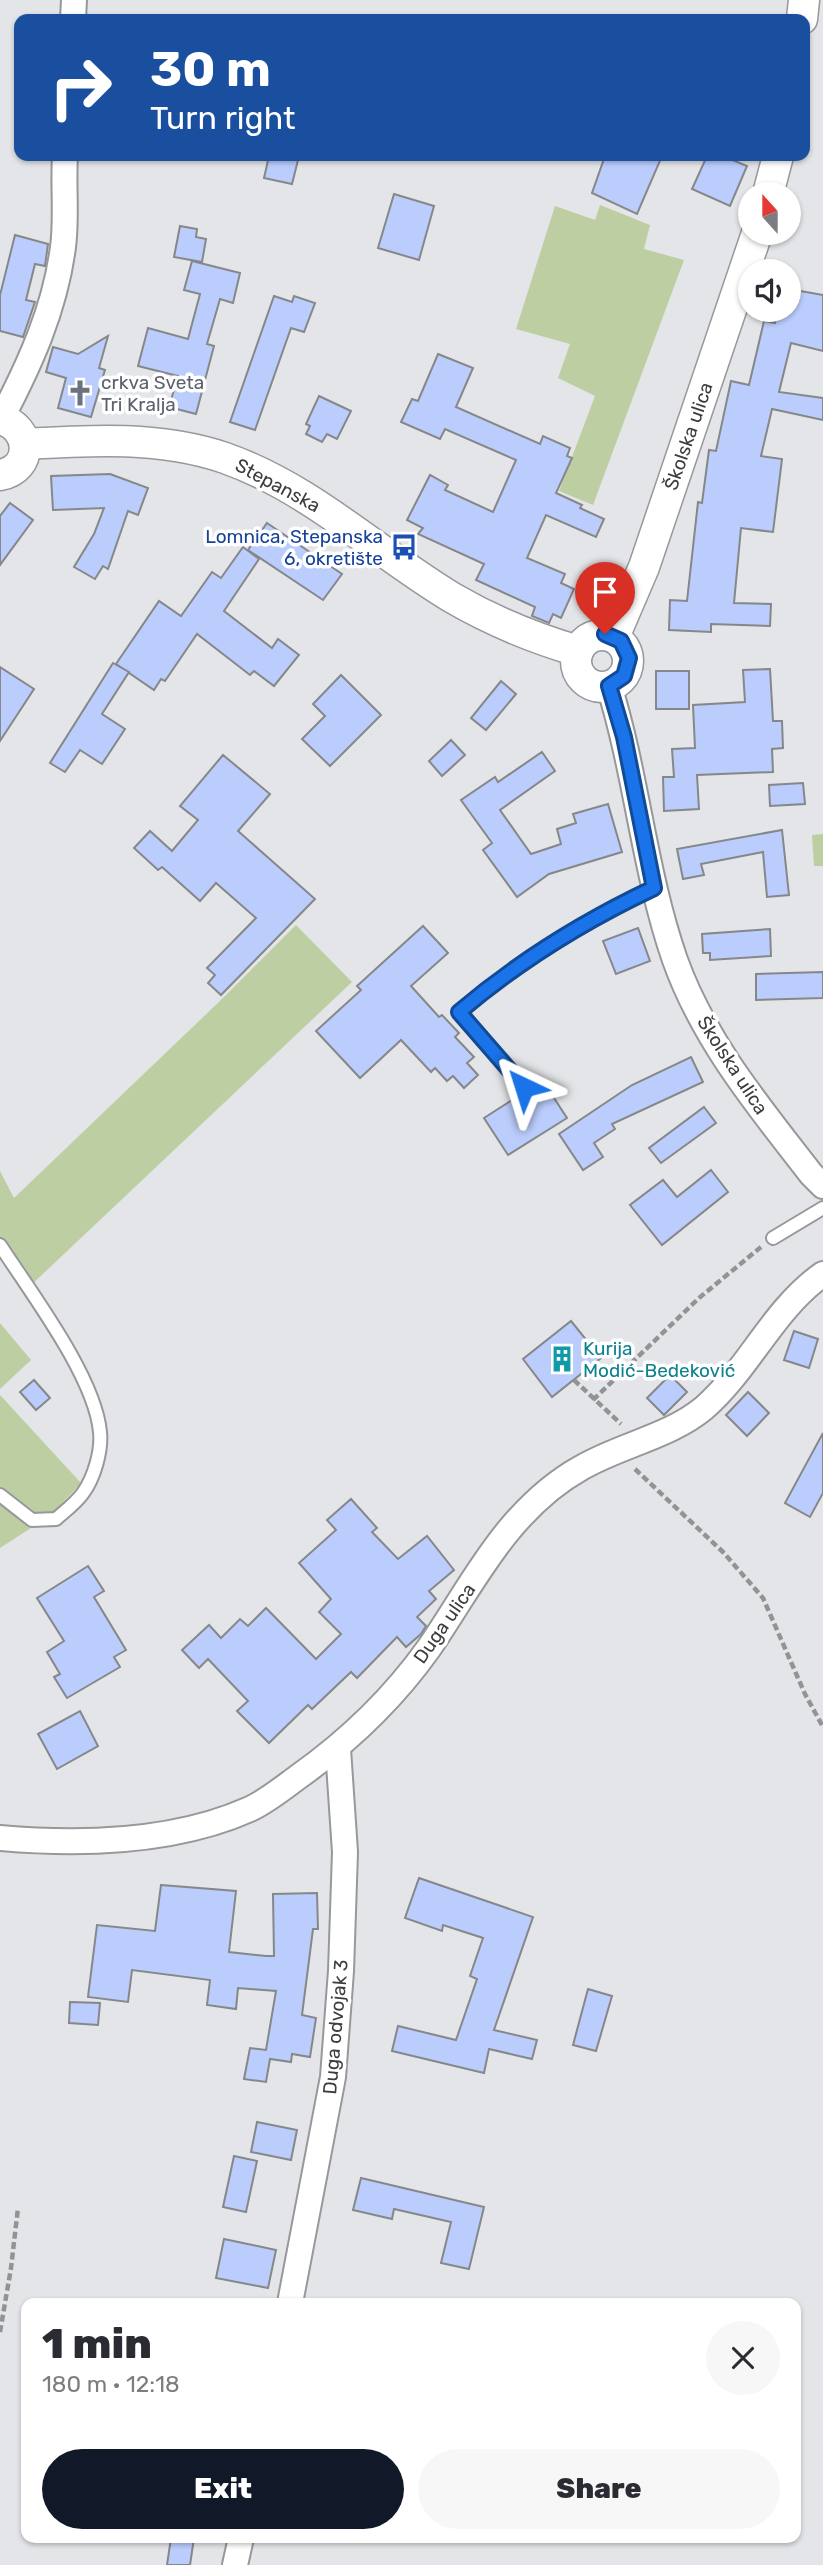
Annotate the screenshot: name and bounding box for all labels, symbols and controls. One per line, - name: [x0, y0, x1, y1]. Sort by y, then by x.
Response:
- text: 30 m: [150, 40, 271, 98]
- icon: right: [35, 42, 126, 133]
- text: Turn right: [150, 99, 295, 137]
- north arrow: [738, 182, 802, 245]
- map controls: [738, 182, 801, 322]
- button: sound: [738, 259, 801, 322]
- place label: crkva Sveta Tri Kralja: [101, 371, 204, 416]
- church icon: crkva Sveta Tri Kralja: [65, 378, 95, 408]
- street label: Školska ulica: [659, 379, 718, 493]
- street label: Stepanska: [231, 453, 324, 517]
- place label: Lomnica, Stepanska 6, okretište: [205, 525, 383, 570]
- bus stop icon: Lomnica, Stepanska 6, okretište: [389, 532, 419, 562]
- pin: [575, 562, 635, 634]
- icon: arrive: [586, 573, 624, 611]
- street label: Školska ulica: [692, 1012, 773, 1119]
- position arrow: [487, 1050, 561, 1124]
- place label: Kurija Modić-Bedeković: [583, 1337, 735, 1382]
- building icon: Kurija Modić-Bedeković: [547, 1344, 577, 1374]
- street label: Duga ulica: [408, 1579, 480, 1668]
- street label: Duga odvojak 3: [318, 1959, 353, 2095]
- text: 1 min: [42, 2319, 152, 2369]
- button: close: [706, 2321, 780, 2395]
- text: 180 m · 12:18: [42, 2370, 180, 2398]
- button: Exit: [42, 2449, 404, 2529]
- button: Share: [418, 2449, 780, 2529]

